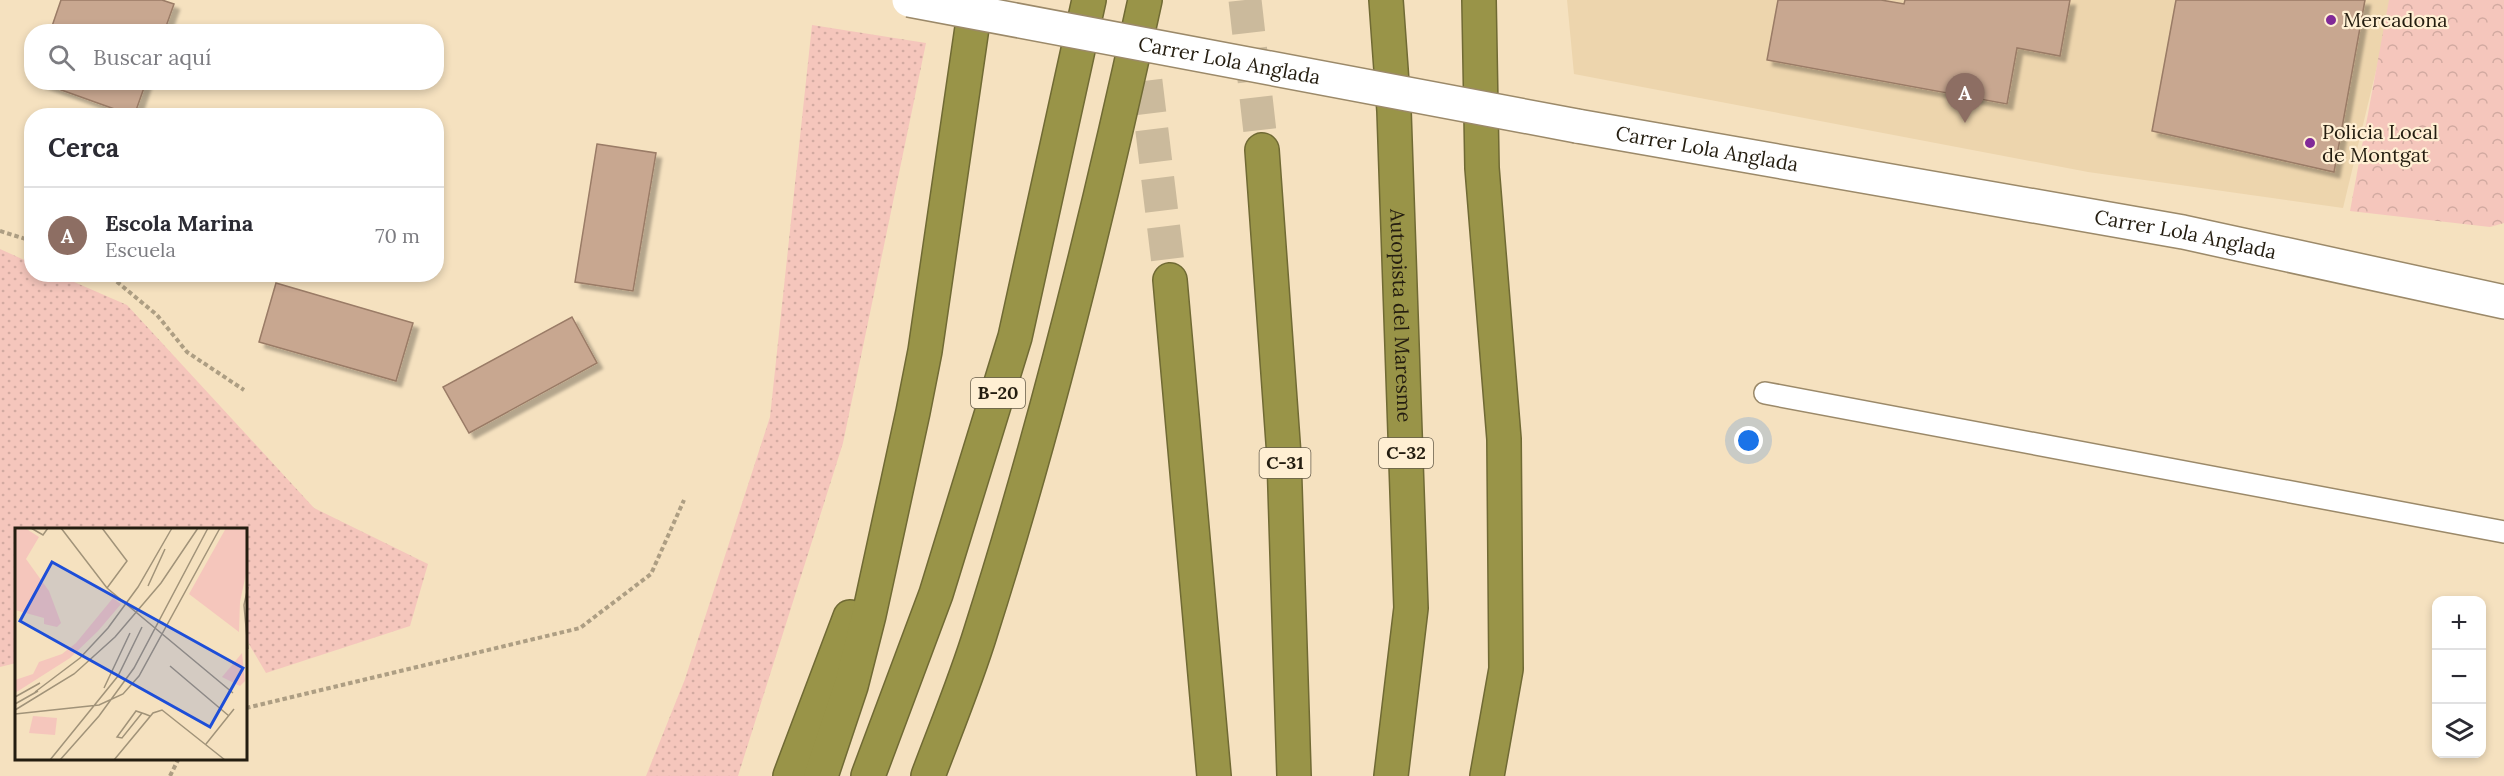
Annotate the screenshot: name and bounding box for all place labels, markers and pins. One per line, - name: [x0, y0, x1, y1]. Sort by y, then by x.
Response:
- place label: Mercadona: [2343, 7, 2448, 32]
- marker: Mercadona: [2324, 13, 2338, 27]
- pin: A: [1946, 74, 1984, 123]
- place label: Policia Local de Montgat: [2322, 119, 2438, 167]
- marker: Policia Local de Montgat: [2303, 136, 2317, 150]

